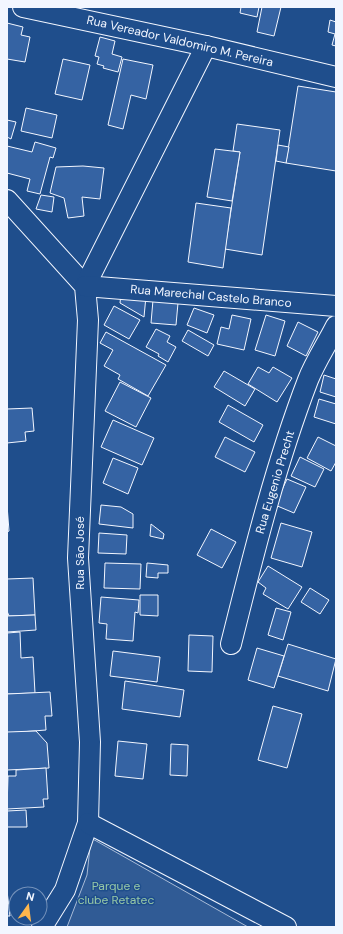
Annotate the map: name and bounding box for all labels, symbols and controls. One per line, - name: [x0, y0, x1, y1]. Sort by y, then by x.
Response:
- street label: Rua Vereador Valdomiro M. Pereira: [85, 12, 275, 70]
- street label: Rua Marechal Castelo Branco: [130, 281, 292, 311]
- street label: Rua Eugenio Precht: [252, 428, 298, 536]
- street label: Rua São José: [72, 516, 88, 590]
- park label: Parque e clube Retatec: [78, 878, 154, 908]
- north arrow: [8, 886, 48, 926]
- text: N: [25, 889, 36, 904]

